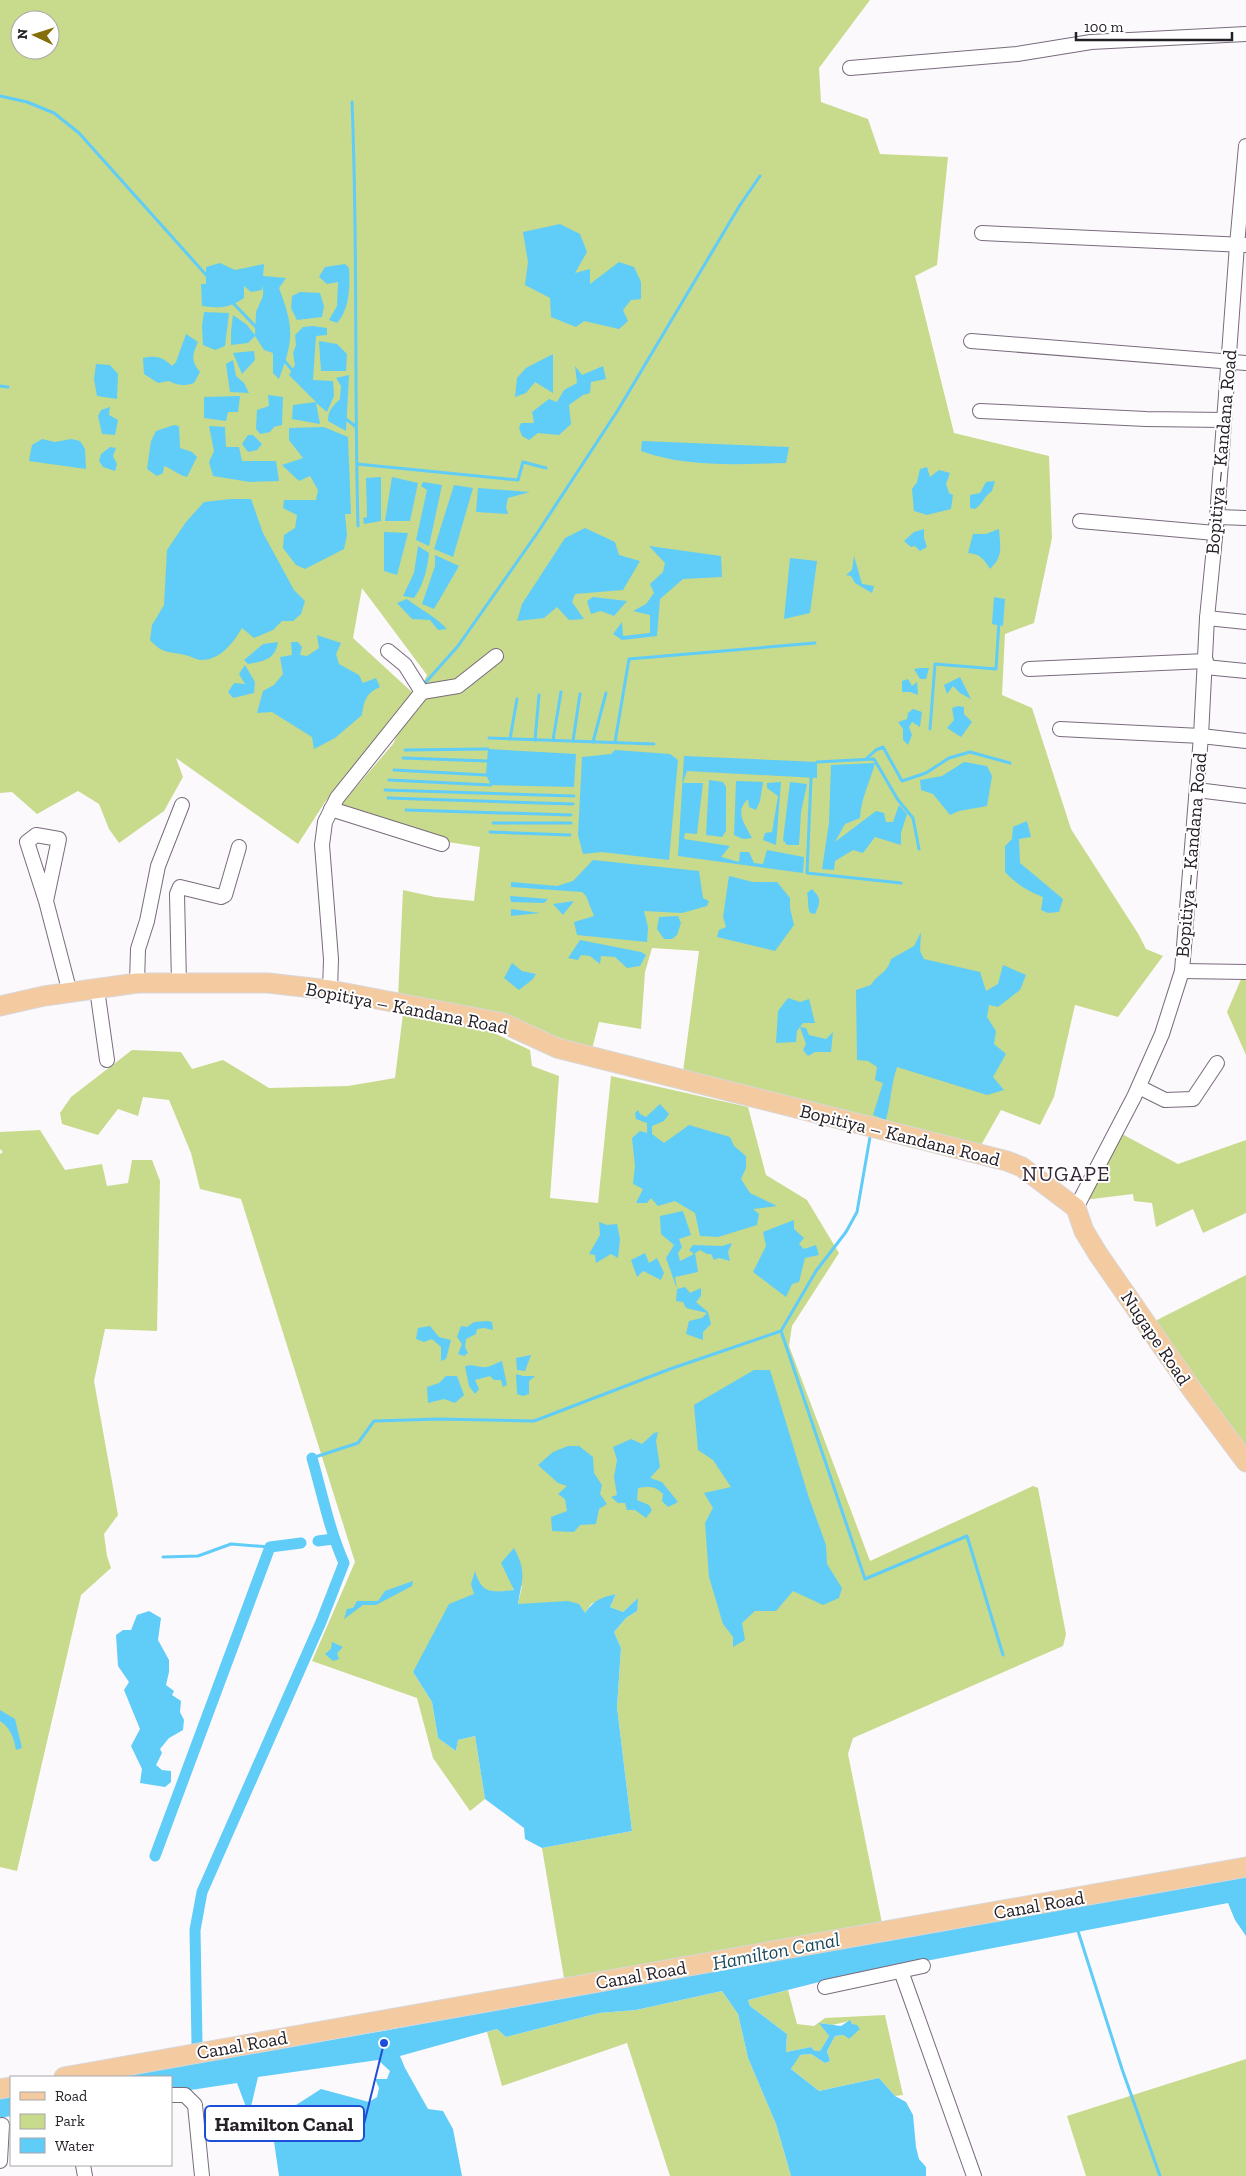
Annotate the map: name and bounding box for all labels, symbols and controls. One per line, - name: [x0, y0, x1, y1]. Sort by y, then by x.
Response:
- north arrow: [10, 10, 60, 60]
- scale bar: [1076, 10, 1232, 42]
- text: 100 m: [1084, 18, 1123, 36]
- text: N: [14, 28, 31, 40]
- street label: Bopitiya – Kandana Road: [1201, 348, 1241, 555]
- street label: Bopitiya – Kandana Road: [1171, 751, 1211, 958]
- street label: Bopitiya – Kandana Road: [304, 977, 511, 1039]
- street label: Bopitiya – Kandana Road: [797, 1099, 1003, 1171]
- district label: NUGAPE: [1022, 1161, 1110, 1186]
- street label: Nugape Road: [1116, 1287, 1196, 1390]
- street label: Canal Road: [992, 1886, 1087, 1924]
- water label: Hamilton Canal: [710, 1927, 842, 1975]
- street label: Canal Road: [594, 1956, 689, 1994]
- street label: Canal Road: [195, 2026, 290, 2064]
- legend: [10, 2076, 172, 2166]
- text: Road: [55, 2087, 88, 2105]
- callout: Hamilton Canal: [205, 2106, 364, 2141]
- text: Park: [55, 2112, 85, 2130]
- text: Hamilton Canal: [214, 2112, 354, 2136]
- text: Water: [55, 2137, 95, 2155]

